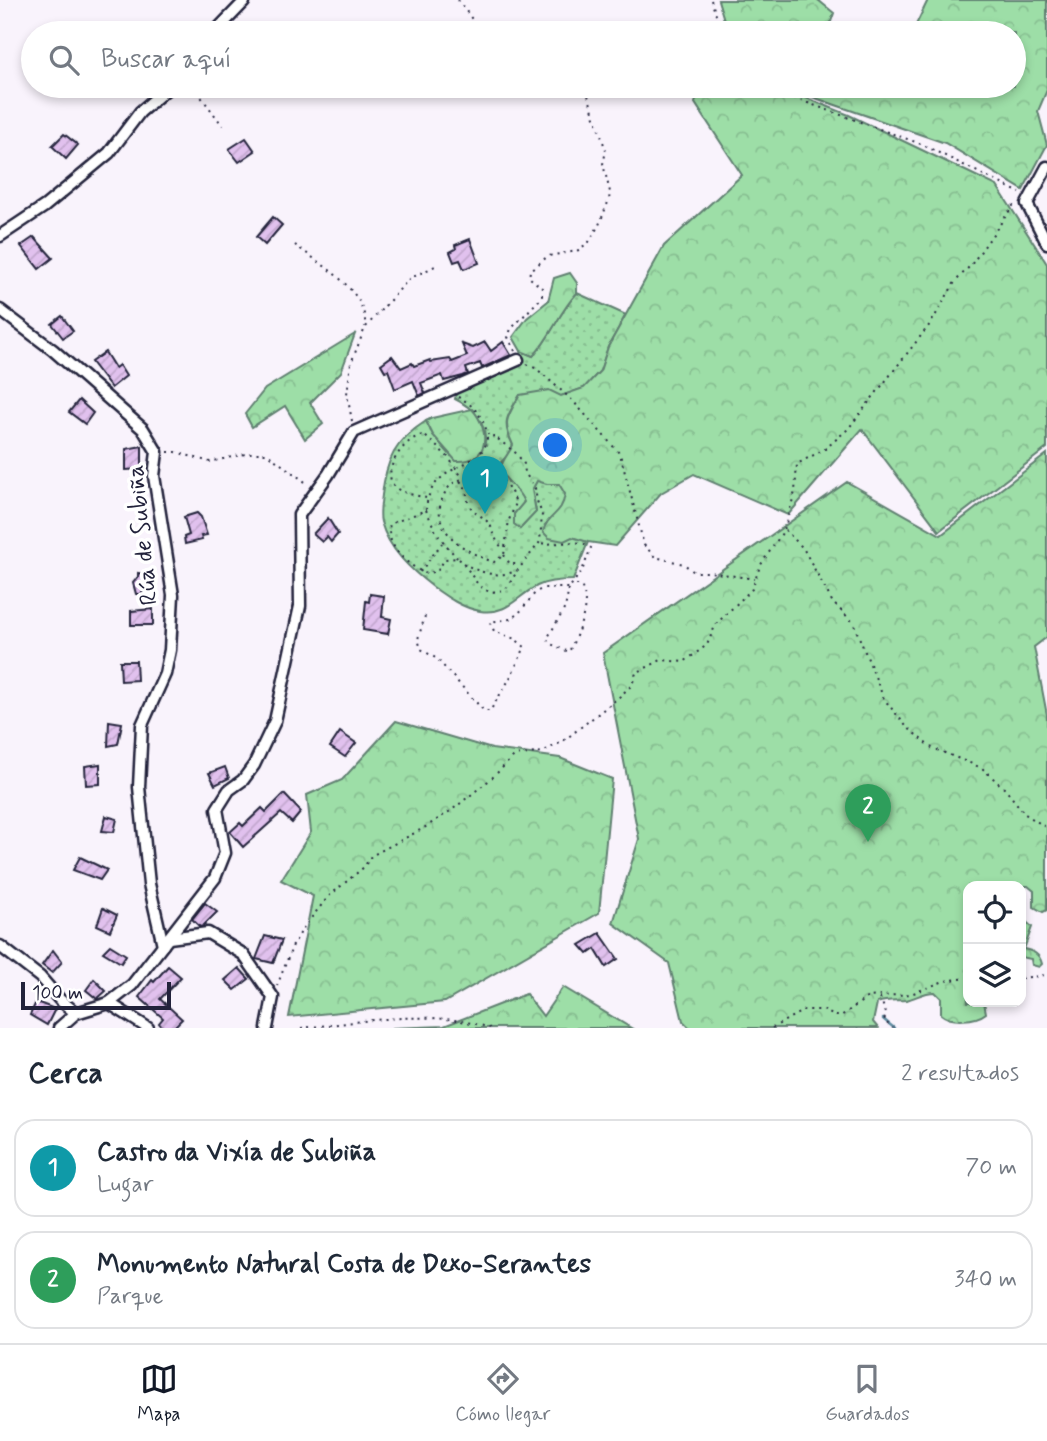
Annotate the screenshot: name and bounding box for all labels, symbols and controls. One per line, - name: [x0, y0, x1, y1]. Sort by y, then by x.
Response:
- search box: [21, 21, 1026, 98]
- icon: search: [45, 41, 83, 79]
- text: Buscar aquí: [101, 43, 232, 77]
- your location: [538, 428, 572, 462]
- pin: 1: [462, 456, 508, 514]
- street label: Rúa de Subiña: [120, 463, 166, 607]
- pin: 2: [845, 784, 891, 842]
- map controls: [963, 881, 1026, 1007]
- button: locate: [963, 881, 1026, 944]
- button: layers: [963, 944, 1026, 1007]
- scale bar: [21, 979, 172, 1011]
- text: 100 m: [32, 981, 83, 1006]
- text: Cerca: [28, 1054, 103, 1093]
- text: 2 resultados: [901, 1059, 1019, 1089]
- text: Castro da Vixía de Subiña: [97, 1136, 376, 1170]
- text: 1: [48, 1153, 58, 1183]
- text: 70 m: [965, 1153, 1017, 1183]
- text: Lugar: [97, 1170, 154, 1200]
- text: Monumento Natural Costa de Dexo-Serantes: [97, 1248, 591, 1282]
- text: 2: [47, 1265, 59, 1295]
- text: 340 m: [954, 1265, 1017, 1295]
- text: Parque: [97, 1282, 163, 1312]
- tab: Mapa: [137, 1360, 181, 1427]
- tab: Cómo llegar: [455, 1360, 550, 1427]
- tab: Guardados: [825, 1360, 910, 1427]

